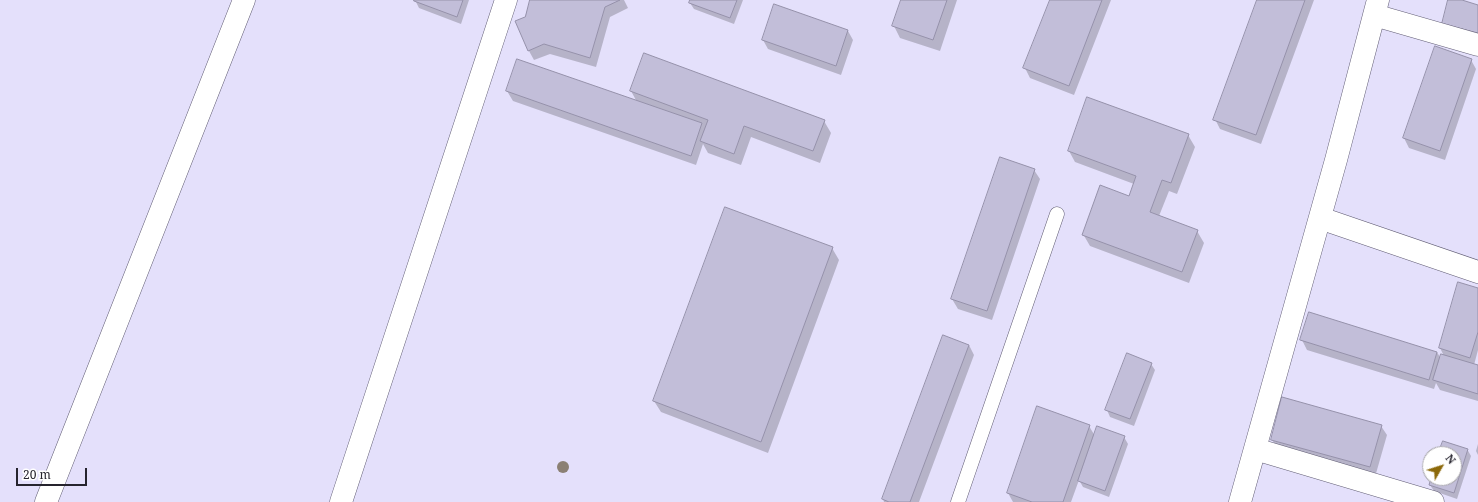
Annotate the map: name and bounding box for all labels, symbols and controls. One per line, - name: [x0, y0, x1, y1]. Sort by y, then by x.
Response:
- north arrow: [1422, 446, 1462, 486]
- text: N: [1442, 451, 1459, 467]
- scale bar: [18, 460, 89, 486]
- text: 20 m: [23, 466, 51, 483]

